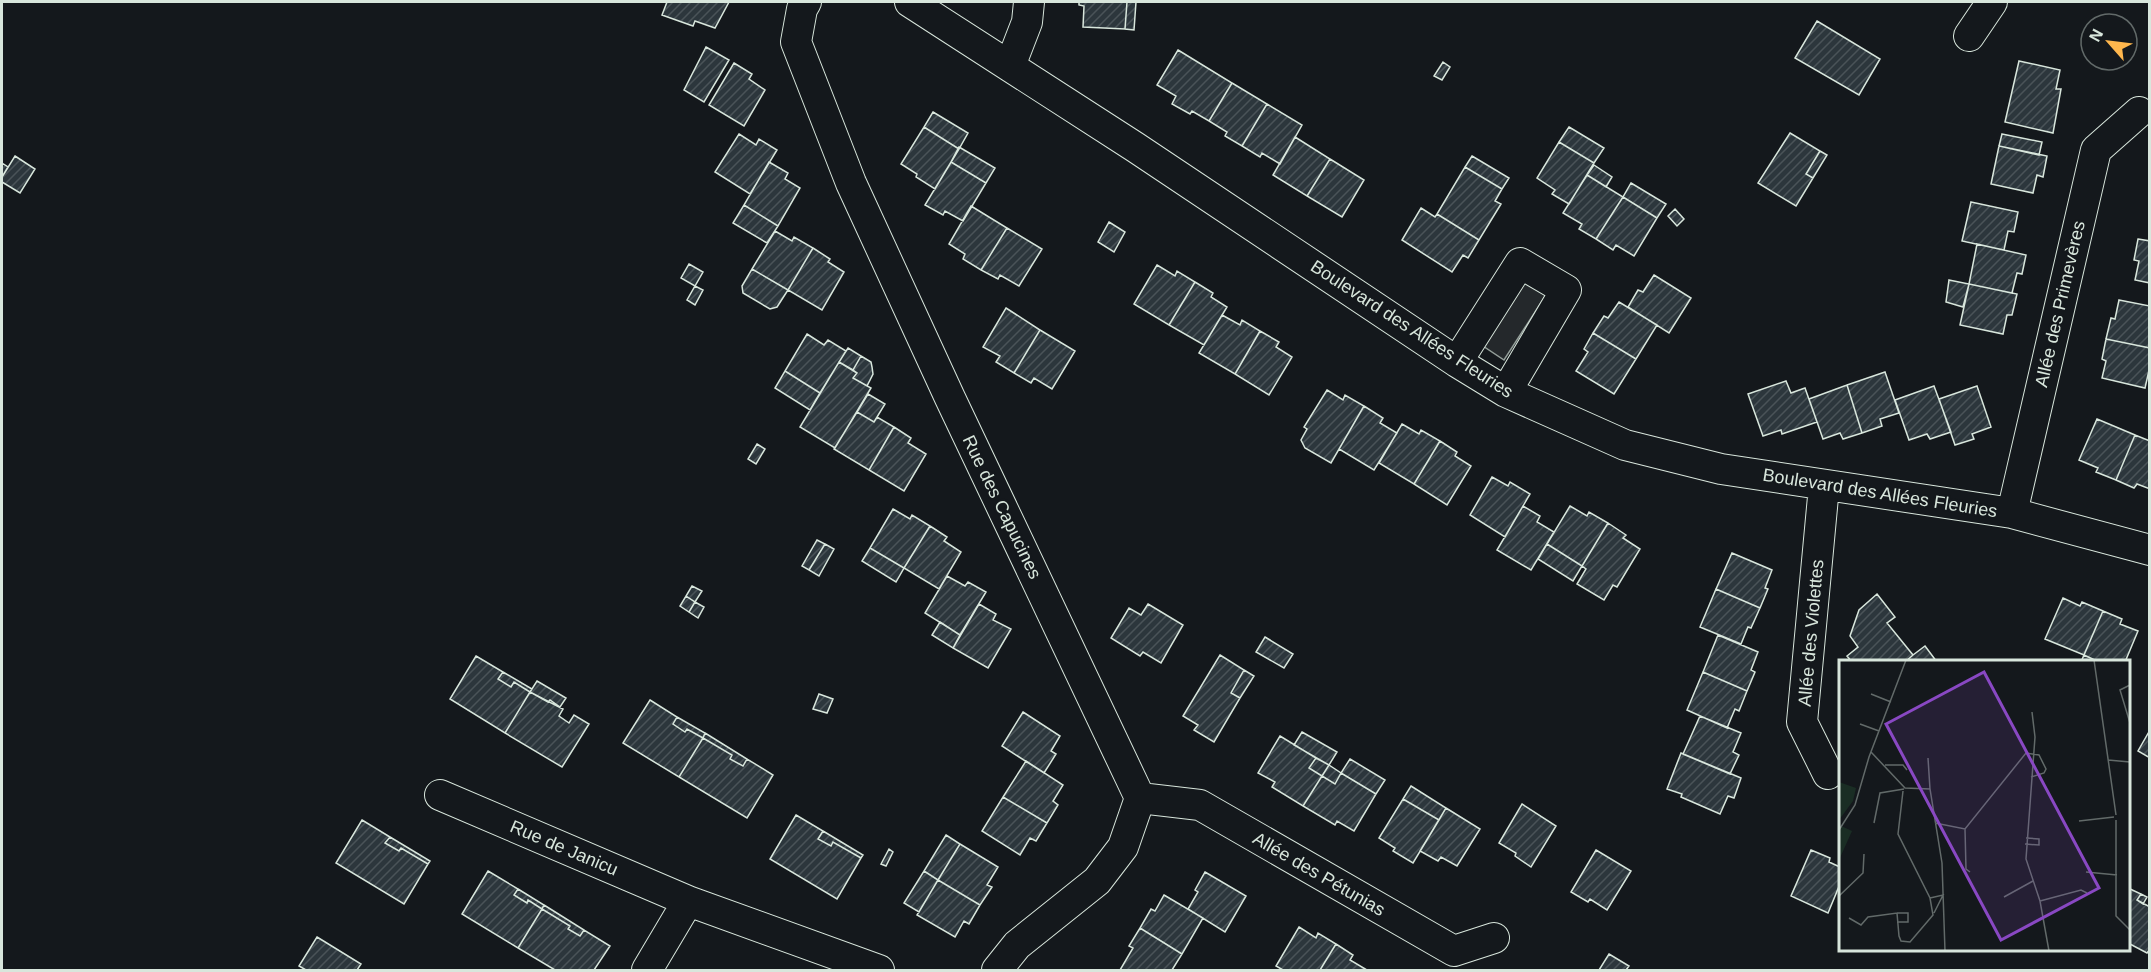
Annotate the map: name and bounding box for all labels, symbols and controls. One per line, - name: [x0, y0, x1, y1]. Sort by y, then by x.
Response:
- north arrow: [2079, 12, 2139, 72]
- text: N: [2086, 26, 2106, 44]
- street label: Allée des Primevères: [2031, 219, 2089, 389]
- street label: Boulevard des Allées Fleuries: [1307, 256, 1517, 402]
- street label: Rue des Capucines: [959, 432, 1045, 582]
- street label: Boulevard des Allées Fleuries: [1761, 465, 1999, 521]
- street label: Allée des Violettes: [1795, 559, 1827, 707]
- inset map: [1839, 660, 2130, 951]
- street label: Rue de Janicu: [507, 816, 621, 880]
- street label: Allée des Pétunias: [1249, 828, 1389, 920]

